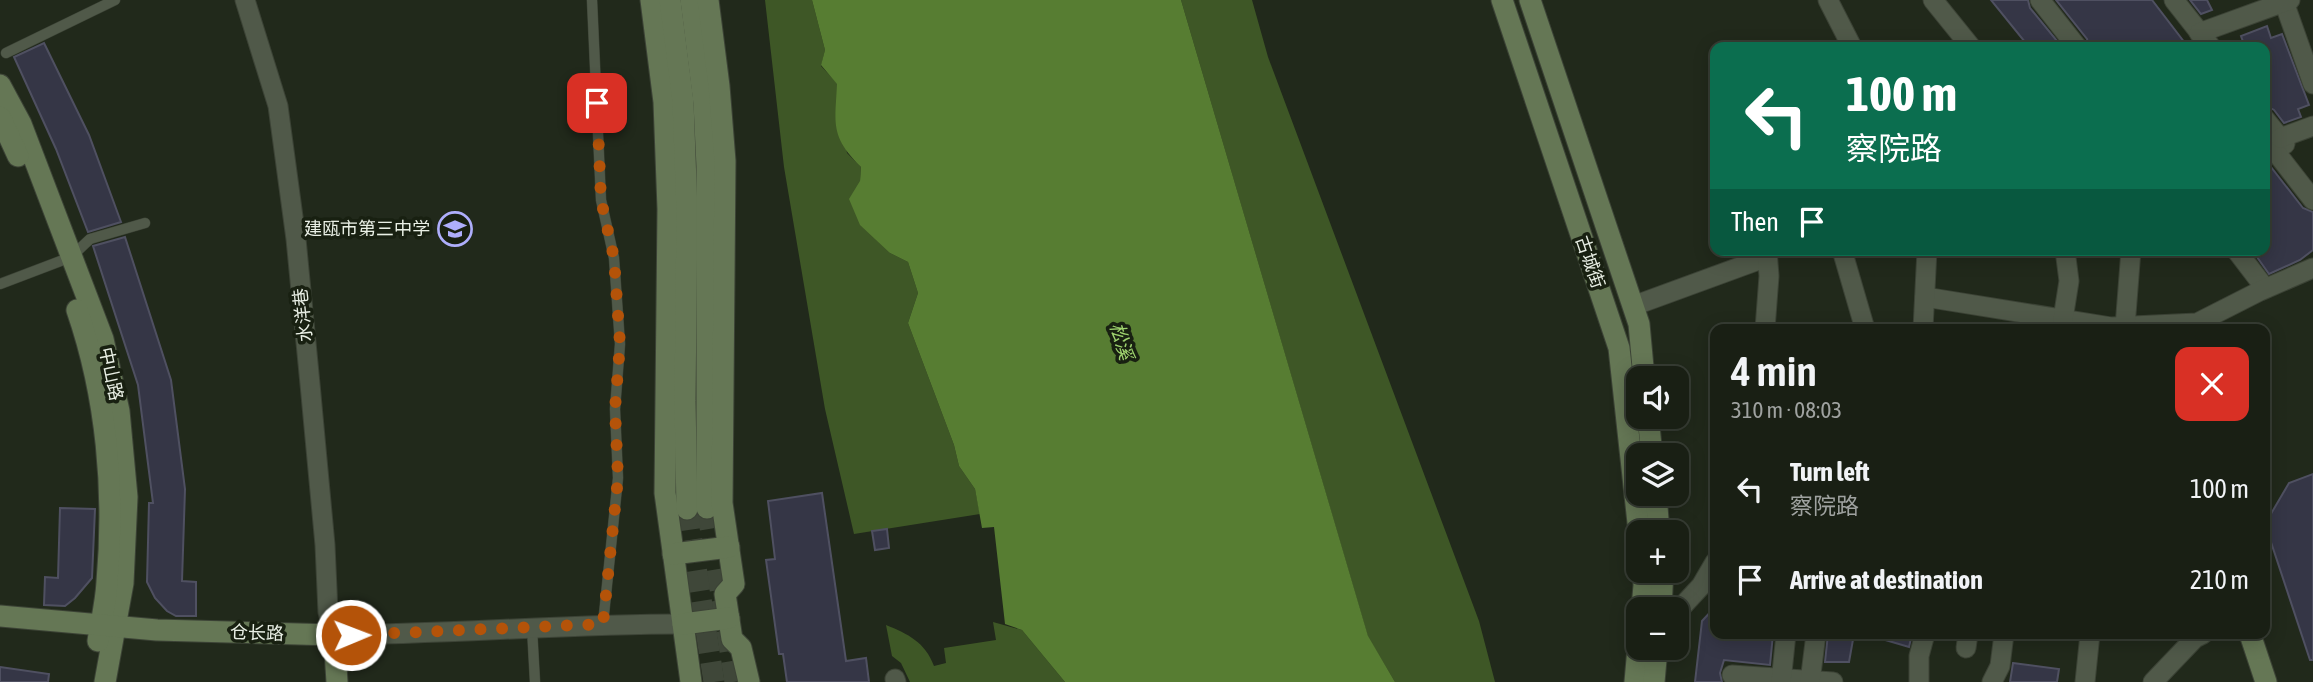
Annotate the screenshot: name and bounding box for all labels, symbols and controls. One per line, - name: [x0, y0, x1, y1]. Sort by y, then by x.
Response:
- text: 100 m: [1846, 65, 1957, 121]
- icon: left: [1731, 70, 1822, 161]
- pin: [567, 73, 627, 133]
- icon: arrive: [578, 84, 616, 122]
- text: 察院路: [1846, 130, 1942, 167]
- icon: arrive: [1793, 203, 1831, 241]
- text: Then: [1731, 207, 1779, 237]
- school or university icon: 建瓯市第三中学: [436, 210, 474, 248]
- place label: 建瓯市第三中学: [304, 218, 430, 239]
- street label: 古城街: [1572, 233, 1609, 291]
- street label: 水洋巷: [289, 287, 316, 343]
- water label: 松溪: [1106, 320, 1139, 364]
- street label: 中山路: [96, 345, 127, 402]
- text: 4 min: [1731, 347, 1817, 395]
- button: close: [2175, 347, 2249, 421]
- map controls: [1626, 366, 1689, 660]
- button: sound: [1626, 366, 1689, 429]
- text: 310 m · 08:03: [1731, 397, 1842, 423]
- button: layers: [1626, 443, 1689, 506]
- text: Turn left: [1790, 457, 1870, 487]
- icon: left: [1731, 470, 1769, 508]
- text: 100 m: [2190, 474, 2249, 504]
- text: 察院路: [1790, 493, 1859, 519]
- button: +: [1626, 520, 1689, 583]
- icon: arrive: [1731, 561, 1769, 599]
- text: Arrive at destination: [1790, 565, 1983, 595]
- text: 210 m: [2190, 565, 2249, 595]
- button: −: [1626, 597, 1689, 660]
- position arrow: [314, 598, 388, 672]
- street label: 仓长路: [230, 621, 284, 644]

